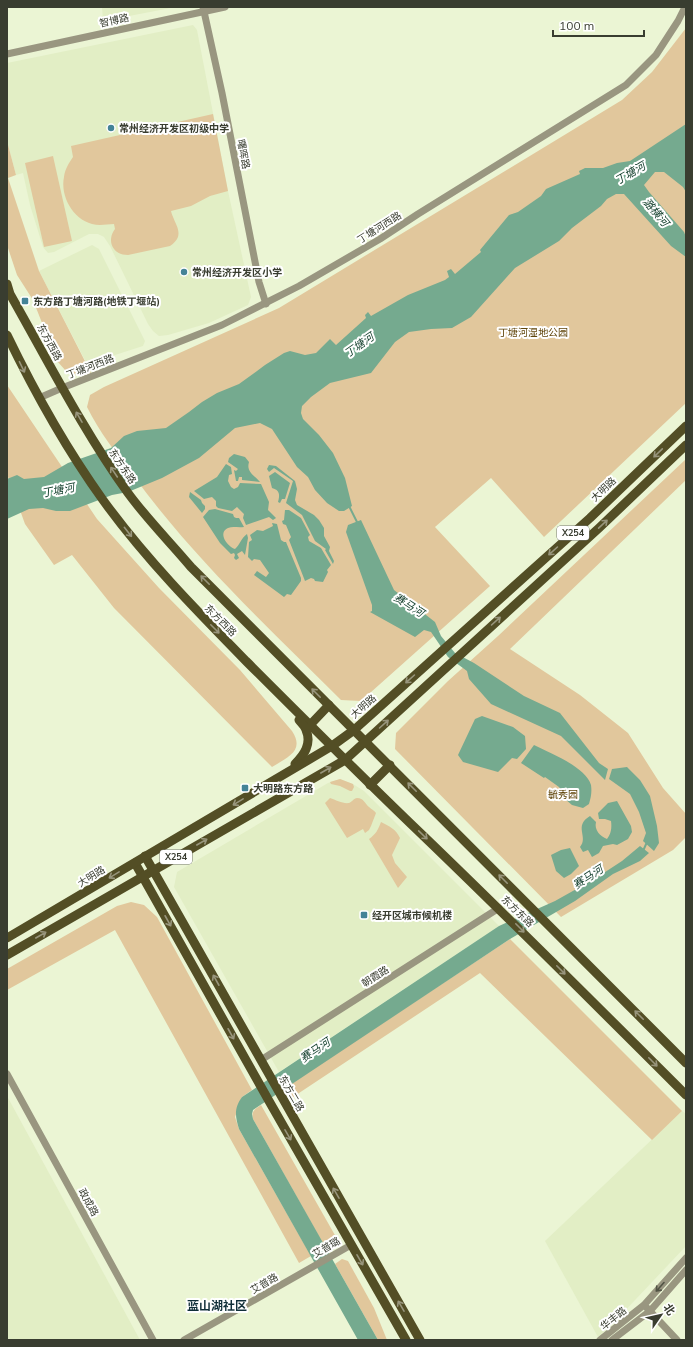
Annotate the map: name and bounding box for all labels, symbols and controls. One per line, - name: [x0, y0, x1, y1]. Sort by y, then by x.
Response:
- street label: 智博路: [98, 11, 130, 30]
- scale bar: [553, 12, 644, 38]
- text: 100 m: [559, 18, 594, 33]
- place label: 常州经济开发区初级中学: [119, 122, 229, 135]
- marker: 常州经济开发区初级中学: [106, 123, 116, 133]
- street label: 曙晖路: [234, 138, 253, 170]
- water label: 丁塘河: [612, 158, 650, 187]
- water label: 潞横河: [640, 195, 673, 231]
- street label: 丁塘河西路: [355, 209, 404, 246]
- place label: 常州经济开发区小学: [192, 266, 282, 279]
- marker: 常州经济开发区小学: [179, 267, 189, 277]
- place label: 东方路丁塘河路(地铁丁堰站): [33, 295, 160, 308]
- marker: 东方路丁塘河路(地铁丁堰站): [20, 296, 30, 306]
- street label: 东方西路: [34, 322, 65, 363]
- park label: 丁塘河湿地公园: [498, 326, 568, 339]
- water label: 丁塘河: [341, 329, 378, 360]
- street label: 丁塘河西路: [65, 351, 116, 381]
- one-way arrow: [19, 361, 26, 373]
- one-way arrow: [75, 411, 83, 423]
- street label: 东方东路: [106, 446, 139, 486]
- one-way arrow: [653, 448, 663, 458]
- one-way arrow: [110, 467, 118, 478]
- street label: 大明路: [588, 474, 619, 504]
- water label: 丁塘河: [40, 480, 77, 500]
- one-way arrow: [598, 519, 608, 529]
- one-way arrow: [124, 526, 132, 537]
- road number: X254: [557, 526, 589, 540]
- one-way arrow: [548, 547, 558, 556]
- one-way arrow: [200, 575, 209, 585]
- water label: 赛马河: [391, 590, 428, 621]
- street label: 东方西路: [202, 602, 239, 639]
- one-way arrow: [491, 617, 501, 626]
- one-way arrow: [209, 623, 219, 633]
- one-way arrow: [405, 675, 416, 684]
- one-way arrow: [311, 688, 321, 697]
- street label: 大明路: [348, 692, 379, 721]
- one-way arrow: [378, 720, 388, 729]
- one-way arrow: [320, 766, 332, 774]
- place label: 大明路东方路: [253, 782, 314, 795]
- one-way arrow: [407, 782, 416, 792]
- marker: 大明路东方路: [240, 783, 250, 793]
- park label: 毓秀园: [548, 788, 578, 801]
- one-way arrow: [232, 798, 244, 806]
- one-way arrow: [418, 831, 428, 840]
- one-way arrow: [196, 838, 208, 846]
- road number: X254: [160, 850, 192, 864]
- water label: 赛马河: [570, 861, 607, 892]
- street label: 大明路: [75, 863, 107, 890]
- one-way arrow: [109, 871, 120, 879]
- one-way arrow: [498, 875, 508, 884]
- street label: 东方东路: [499, 893, 537, 930]
- place label: 经开区城市候机楼: [372, 909, 452, 922]
- marker: 经开区城市候机楼: [359, 910, 369, 920]
- one-way arrow: [164, 915, 172, 927]
- one-way arrow: [515, 924, 525, 933]
- one-way arrow: [35, 931, 47, 939]
- street label: 朝霞路: [359, 963, 391, 990]
- one-way arrow: [556, 965, 566, 975]
- one-way arrow: [211, 974, 219, 986]
- one-way arrow: [634, 1010, 644, 1020]
- one-way arrow: [228, 1028, 236, 1040]
- water label: 赛马河: [297, 1034, 334, 1065]
- one-way arrow: [648, 1057, 658, 1067]
- street label: 东方二路: [276, 1073, 307, 1114]
- one-way arrow: [285, 1129, 293, 1141]
- street label: 政成路: [76, 1186, 102, 1219]
- one-way arrow: [332, 1187, 340, 1199]
- street label: 艾普璐: [310, 1234, 342, 1261]
- one-way arrow: [356, 1254, 364, 1266]
- street label: 艾普路: [248, 1270, 280, 1297]
- one-way arrow: [655, 1282, 665, 1292]
- north arrow: [641, 1295, 681, 1335]
- district label: 蓝山湖社区: [187, 1298, 247, 1313]
- one-way arrow: [396, 1300, 404, 1312]
- text: 北: [660, 1301, 678, 1318]
- street label: 华丰路: [598, 1304, 629, 1333]

